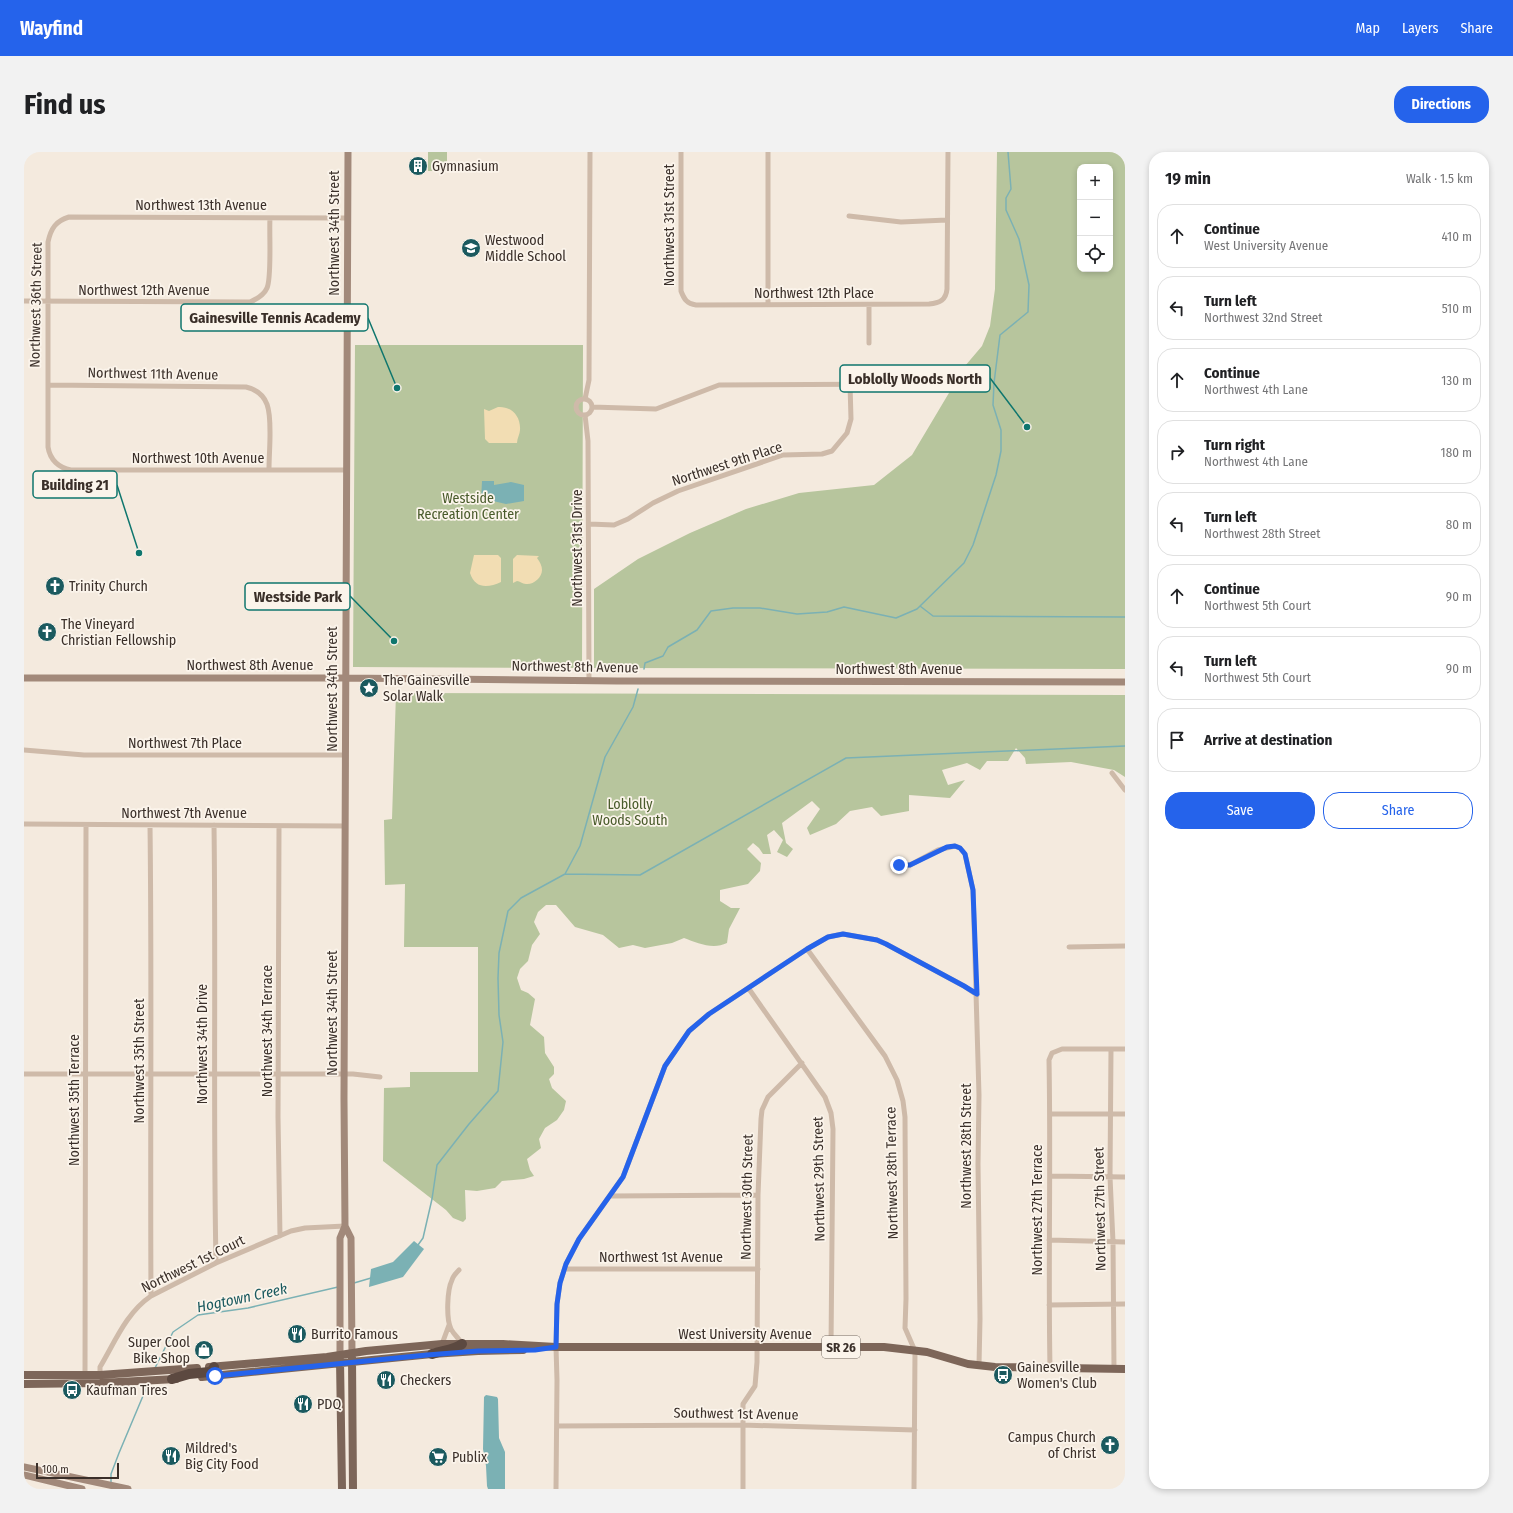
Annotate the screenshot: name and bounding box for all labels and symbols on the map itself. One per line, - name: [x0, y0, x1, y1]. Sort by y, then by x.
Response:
- building icon: Gymnasium: [407, 155, 429, 177]
- place label: Gymnasium: [432, 158, 499, 175]
- street label: Northwest 31st Street: [661, 163, 678, 286]
- street label: Northwest 34th Street: [326, 170, 343, 296]
- street label: Northwest 13th Avenue: [135, 197, 267, 214]
- place label: Westwood Middle School: [485, 232, 566, 265]
- school or university icon: Westwood Middle School: [460, 237, 482, 259]
- street label: Northwest 36th Street: [26, 242, 46, 368]
- street label: Northwest 12th Avenue: [78, 282, 210, 299]
- street label: Northwest 12th Place: [754, 285, 874, 302]
- callout: Gainesville Tennis Academy: [181, 304, 368, 331]
- text: Gainesville Tennis Academy: [189, 309, 362, 327]
- street label: Northwest 11th Avenue: [88, 364, 219, 384]
- callout: Loblolly Woods North: [840, 365, 990, 392]
- text: Loblolly Woods North: [848, 370, 982, 388]
- street label: Northwest 9th Place: [670, 438, 784, 490]
- street label: Northwest 10th Avenue: [132, 450, 264, 467]
- callout: Building 21: [33, 471, 117, 498]
- text: Building 21: [41, 476, 109, 494]
- street label: Northwest 31st Drive: [569, 489, 586, 607]
- park label: Westside Recreation Center: [417, 490, 519, 523]
- church icon: Trinity Church: [44, 575, 66, 597]
- place label: Trinity Church: [69, 578, 148, 595]
- callout: Westside Park: [245, 583, 350, 610]
- text: Westside Park: [254, 588, 343, 606]
- place label: The Vineyard Christian Fellowship: [61, 616, 176, 649]
- church icon: The Vineyard Christian Fellowship: [36, 621, 58, 643]
- street label: Northwest 34th Street: [324, 626, 341, 752]
- street label: Northwest 8th Avenue: [187, 657, 314, 674]
- street label: Northwest 8th Avenue: [511, 657, 639, 677]
- street label: Northwest 8th Avenue: [836, 661, 963, 678]
- place label: The Gainesville Solar Walk: [383, 672, 470, 705]
- place icon: The Gainesville Solar Walk: [358, 677, 380, 699]
- street label: Northwest 7th Place: [128, 735, 242, 752]
- park label: Loblolly Woods South: [592, 796, 668, 829]
- street label: Northwest 7th Avenue: [121, 805, 247, 822]
- route end: [890, 856, 908, 874]
- street label: Northwest 34th Street: [324, 950, 341, 1076]
- street label: Northwest 34th Terrace: [259, 965, 276, 1097]
- street label: Northwest 34th Drive: [194, 984, 211, 1104]
- street label: Northwest 35th Street: [131, 998, 148, 1123]
- street label: Northwest 35th Terrace: [66, 1034, 83, 1166]
- street label: Northwest 28th Street: [958, 1083, 975, 1209]
- street label: Northwest 28th Terrace: [882, 1107, 902, 1239]
- street label: Northwest 29th Street: [809, 1116, 829, 1242]
- street label: Northwest 30th Street: [737, 1133, 757, 1260]
- street label: Northwest 27th Terrace: [1029, 1144, 1046, 1276]
- street label: Northwest 27th Street: [1090, 1146, 1110, 1271]
- street label: Northwest 1st Court: [139, 1231, 248, 1296]
- street label: Northwest 1st Avenue: [599, 1249, 723, 1266]
- water label: Hogtown Creek: [195, 1280, 289, 1316]
- restaurant icon: Burrito Famous: [286, 1323, 308, 1345]
- place label: Burrito Famous: [311, 1326, 398, 1343]
- street label: West University Avenue: [678, 1326, 812, 1343]
- place label: Super Cool Bike Shop: [128, 1334, 190, 1367]
- road number: SR 26: [822, 1336, 860, 1358]
- shop icon: Super Cool Bike Shop: [193, 1339, 215, 1361]
- place label: Gainesville Women's Club: [1017, 1359, 1097, 1392]
- bus stop icon: Gainesville Women's Club: [992, 1364, 1014, 1386]
- route start: [206, 1367, 224, 1385]
- restaurant icon: Checkers: [375, 1369, 397, 1391]
- place label: Checkers: [400, 1372, 451, 1389]
- bus stop icon: Kaufman Tires: [61, 1379, 83, 1401]
- place label: Kaufman Tires: [86, 1382, 167, 1399]
- restaurant icon: PDQ: [292, 1393, 314, 1415]
- place label: PDQ: [317, 1396, 341, 1413]
- street label: Southwest 1st Avenue: [673, 1404, 799, 1424]
- place label: Campus Church of Christ: [1008, 1429, 1096, 1462]
- church icon: Campus Church of Christ: [1099, 1434, 1121, 1456]
- place label: Mildred's Big City Food: [185, 1440, 259, 1473]
- restaurant icon: Mildred's Big City Food: [160, 1445, 182, 1467]
- supermarket icon: Publix: [427, 1446, 449, 1468]
- place label: Publix: [452, 1449, 488, 1466]
- scale bar: [36, 1461, 119, 1480]

